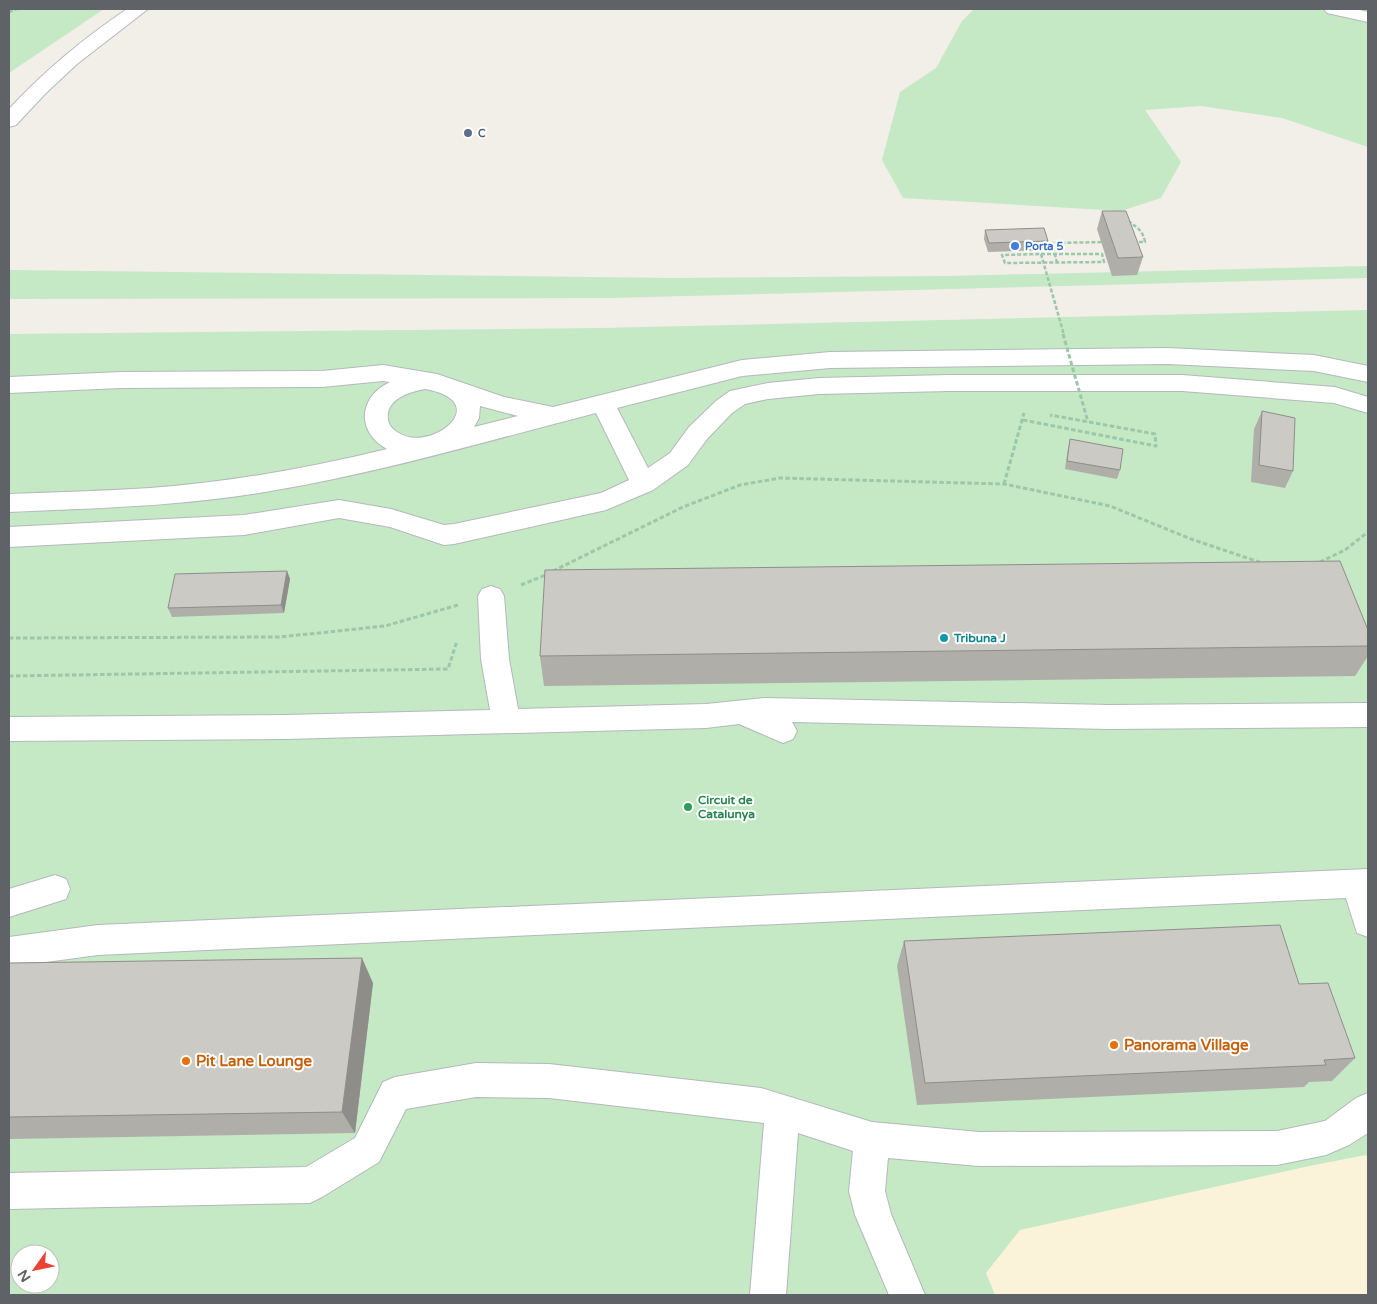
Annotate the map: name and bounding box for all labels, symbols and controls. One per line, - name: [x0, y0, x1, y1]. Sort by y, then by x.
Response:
- marker: C: [462, 127, 474, 139]
- place label: C: [478, 127, 486, 140]
- marker: Porta 5: [1009, 240, 1021, 252]
- place label: Porta 5: [1025, 240, 1063, 253]
- place label: Tribuna J: [953, 631, 1006, 645]
- marker: Tribuna J: [938, 632, 950, 644]
- place label: Circuit de Catalunya: [698, 793, 755, 822]
- marker: Circuit de Catalunya: [682, 801, 694, 813]
- place label: Panorama Village: [1124, 1036, 1249, 1055]
- marker: Panorama Village: [1108, 1039, 1120, 1051]
- place label: Pit Lane Lounge: [196, 1052, 312, 1071]
- marker: Pit Lane Lounge: [180, 1055, 192, 1067]
- north arrow: [10, 1244, 60, 1294]
- text: N: [14, 1266, 35, 1285]

